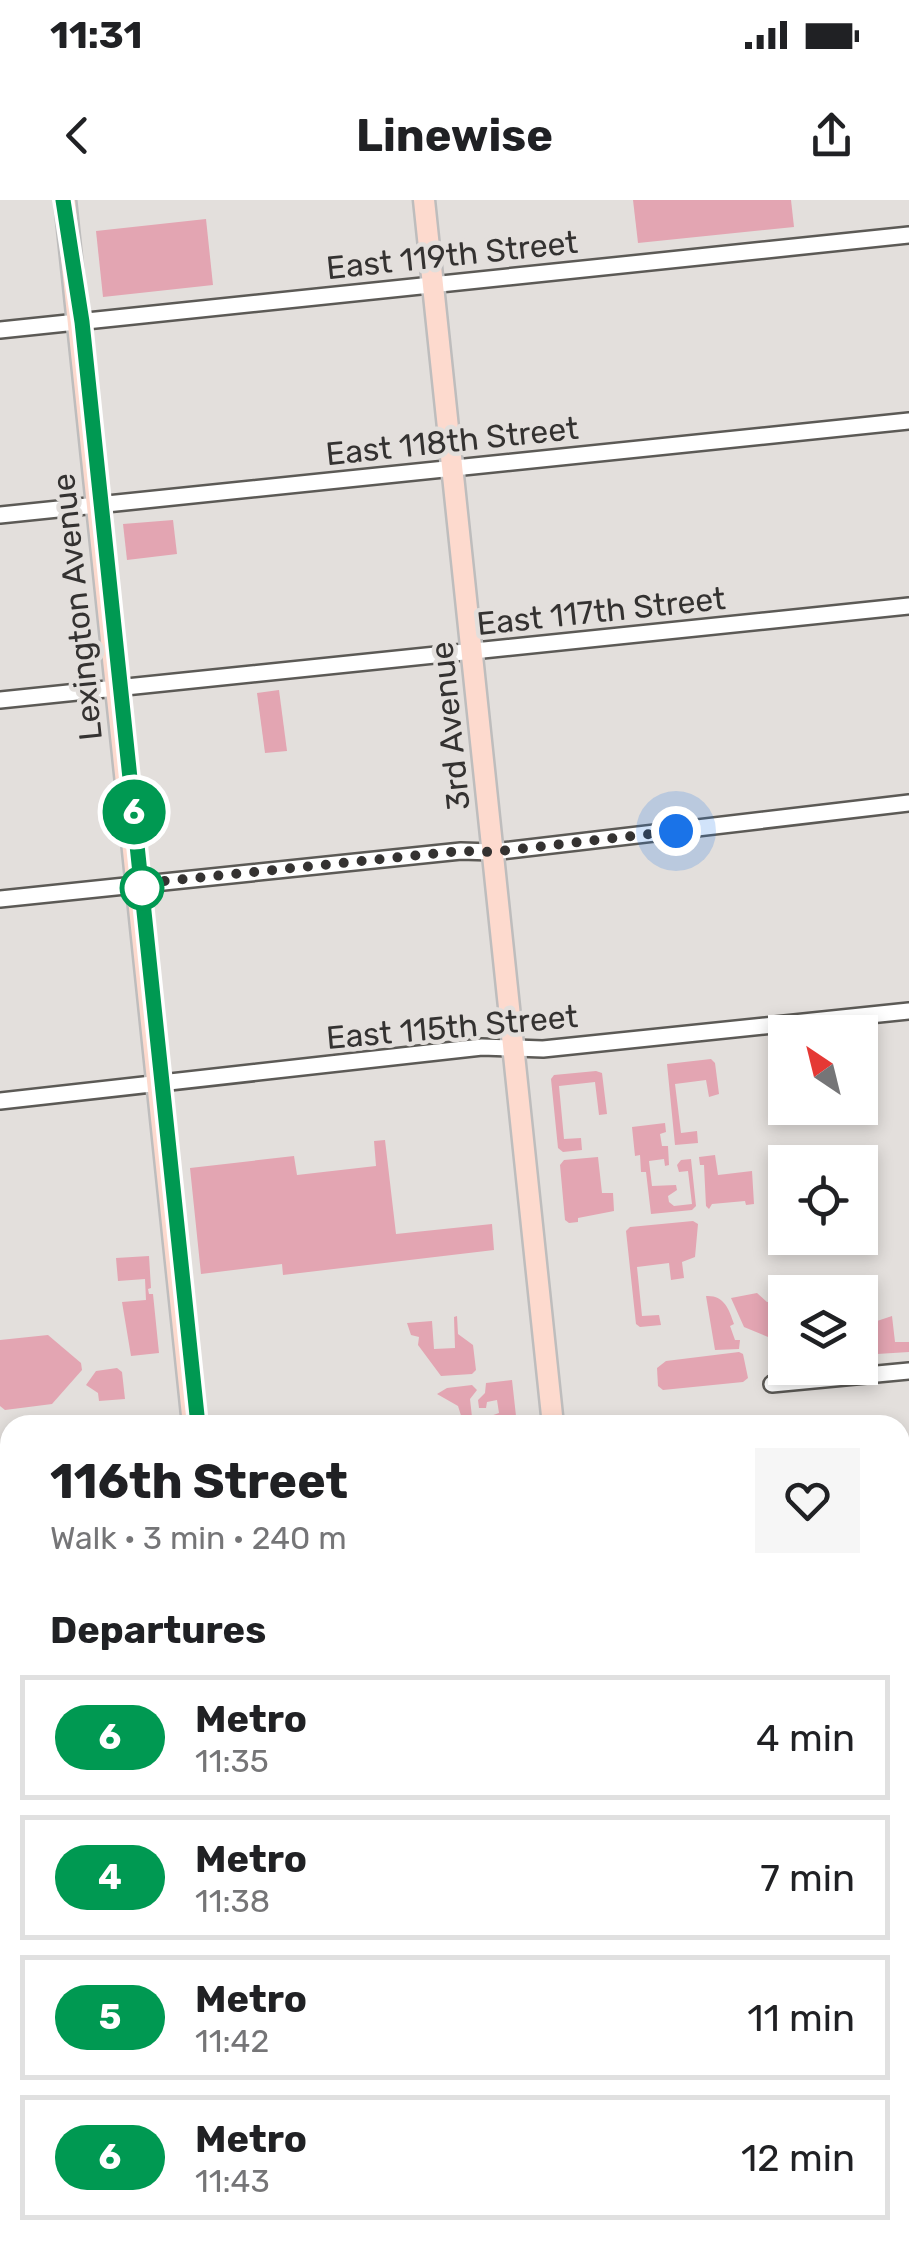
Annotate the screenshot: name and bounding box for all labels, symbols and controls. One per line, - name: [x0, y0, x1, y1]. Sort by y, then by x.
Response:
- text: 11:31: [50, 12, 142, 58]
- icon: back: [50, 108, 105, 163]
- icon: share: [804, 108, 859, 163]
- text: Linewise: [356, 109, 553, 162]
- street label: East 119th Street: [324, 223, 580, 287]
- street label: East 118th Street: [324, 409, 580, 473]
- street label: Lexington Avenue: [44, 472, 110, 742]
- street label: East 117th Street: [475, 579, 727, 643]
- street label: 3rd Avenue: [422, 640, 478, 812]
- line badge: 6: [102, 780, 166, 844]
- text: 6: [123, 791, 145, 833]
- your location: [651, 806, 701, 856]
- unlabelled marker: [121, 867, 163, 909]
- street label: East 115th Street: [325, 997, 579, 1057]
- north arrow: [768, 1015, 878, 1125]
- map controls: [768, 1015, 878, 1385]
- button: locate: [768, 1145, 878, 1255]
- button: layers: [768, 1275, 878, 1385]
- button: heart: [755, 1448, 860, 1553]
- text: 116th Street: [50, 1453, 348, 1510]
- text: Walk · 3 min · 240 m: [50, 1519, 347, 1557]
- text: Departures: [50, 1607, 266, 1653]
- text: Metro: [195, 1696, 307, 1742]
- text: 4 min: [756, 1715, 855, 1761]
- text: 6: [99, 1716, 121, 1758]
- text: 11:35: [195, 1742, 269, 1780]
- text: Metro: [195, 1836, 307, 1882]
- text: 7 min: [760, 1855, 855, 1901]
- text: 4: [98, 1856, 122, 1898]
- text: 11:38: [195, 1882, 270, 1920]
- text: Metro: [195, 1976, 307, 2022]
- text: 11 min: [747, 1995, 855, 2041]
- text: 5: [99, 1996, 121, 2038]
- text: 11:42: [195, 2022, 269, 2060]
- text: Metro: [195, 2116, 307, 2162]
- text: 12 min: [741, 2135, 855, 2181]
- text: 6: [99, 2136, 121, 2178]
- text: 11:43: [195, 2162, 270, 2200]

